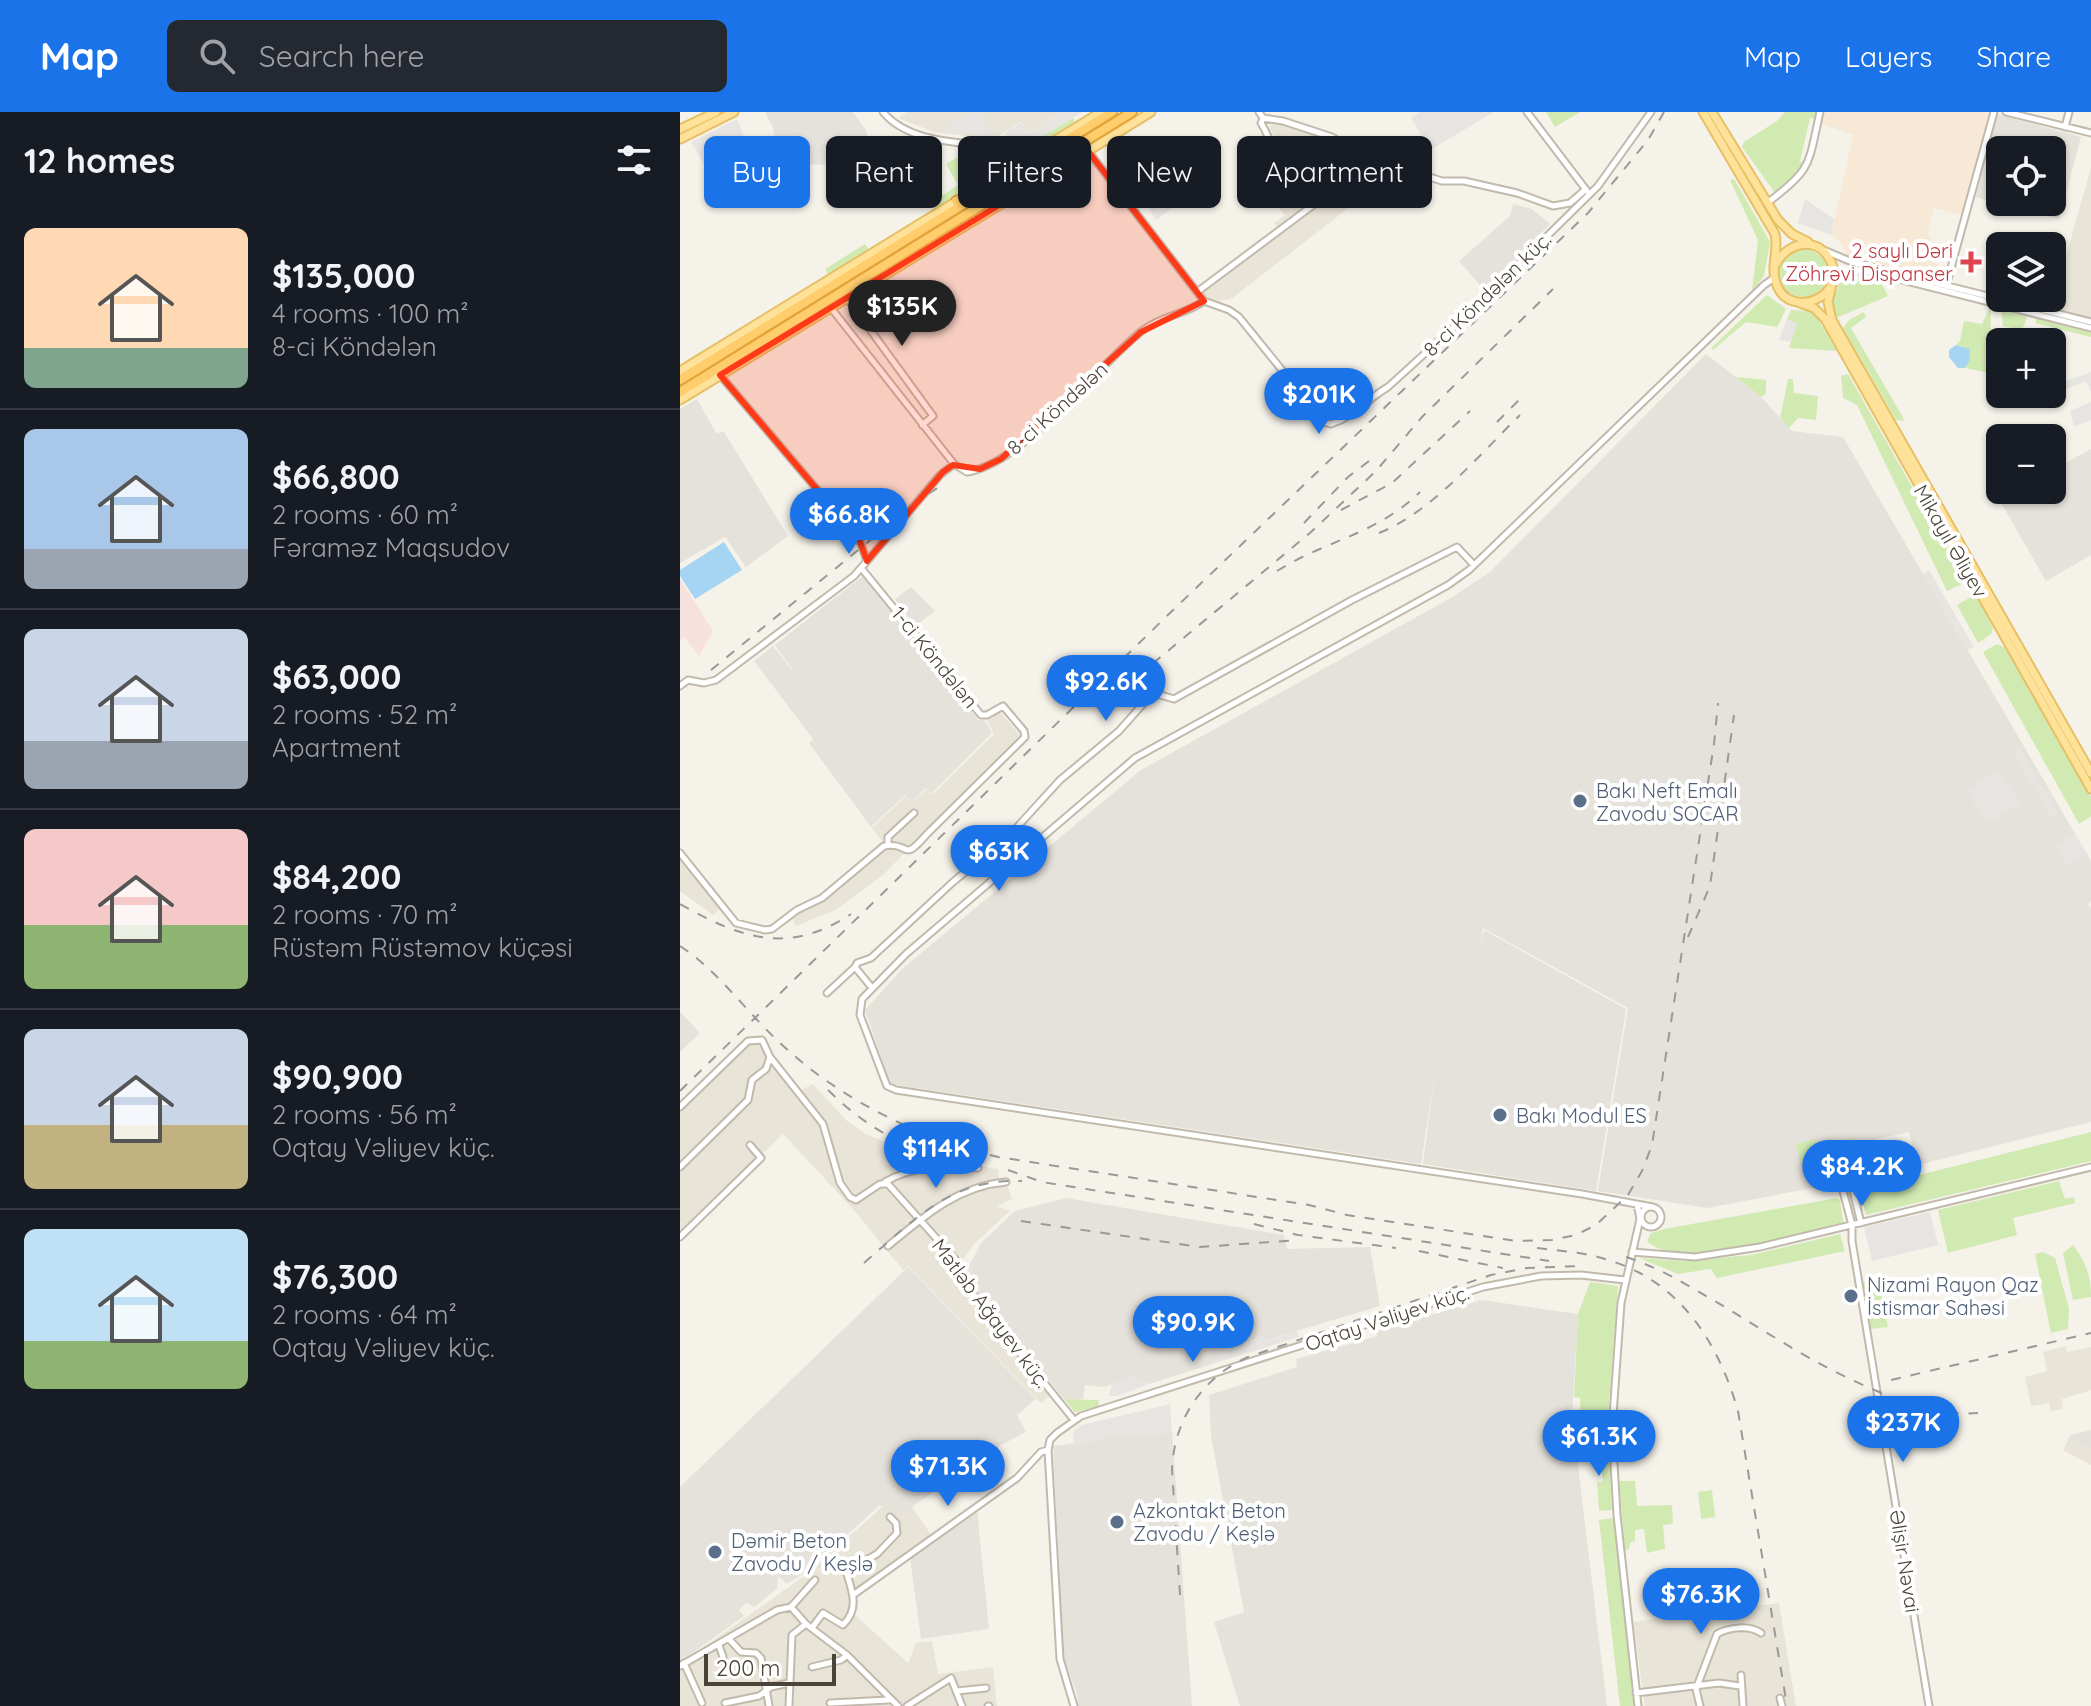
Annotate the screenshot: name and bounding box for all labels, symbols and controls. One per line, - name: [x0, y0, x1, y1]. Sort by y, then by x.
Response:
- search box: [167, 20, 727, 92]
- text: Map: [40, 32, 119, 80]
- icon: search: [195, 34, 239, 78]
- text: Search here: [259, 37, 424, 75]
- text: Map: [1744, 39, 1801, 74]
- text: Layers: [1845, 39, 1932, 74]
- text: Share: [1976, 39, 2051, 74]
- chip: Buy: [704, 136, 810, 208]
- chip: Rent: [826, 136, 942, 208]
- chip: Filters: [958, 136, 1091, 208]
- chip: New: [1107, 136, 1221, 208]
- chip: Apartment: [1237, 136, 1432, 208]
- map controls: [1986, 136, 2066, 504]
- button: locate: [1986, 136, 2066, 216]
- icon: filters: [612, 138, 656, 182]
- text: 12 homes: [24, 139, 175, 182]
- street label: 8-ci Köndələn küç.: [1418, 227, 1556, 361]
- button: layers: [1986, 232, 2066, 312]
- place label: 2 saylı Dəri Zöhrəvi Dispanser: [1785, 238, 1953, 286]
- marker: 2 saylı Dəri Zöhrəvi Dispanser: [1960, 251, 1982, 273]
- text: $135,000: [272, 254, 415, 297]
- icon: home: [88, 260, 184, 356]
- pin: $135K: [846, 280, 958, 348]
- text: $135K: [866, 289, 938, 322]
- text: 4 rooms · 100 m²: [272, 297, 468, 330]
- button: +: [1986, 328, 2066, 408]
- text: 8-ci Köndələn: [272, 330, 437, 363]
- street label: 8-ci Köndələn: [1002, 356, 1112, 460]
- pin: $201K: [1263, 368, 1375, 436]
- text: $201K: [1282, 377, 1356, 410]
- button: −: [1986, 424, 2066, 504]
- text: $66,800: [272, 455, 400, 498]
- icon: home: [88, 461, 184, 557]
- street label: Mikayıl Əliyev: [1909, 480, 1993, 602]
- pin: $66.8K: [784, 488, 914, 556]
- text: $66.8K: [808, 497, 890, 530]
- text: 2 rooms · 60 m²: [272, 498, 458, 531]
- text: Fəraməz Maqsudov: [272, 531, 510, 564]
- street label: 1-ci Köndələn: [886, 601, 984, 713]
- text: $63,000: [272, 655, 401, 698]
- pin: $92.6K: [1041, 655, 1171, 723]
- icon: home: [88, 661, 184, 757]
- text: $92.6K: [1065, 664, 1147, 697]
- text: 2 rooms · 52 m²: [272, 698, 457, 731]
- text: Apartment: [272, 731, 401, 764]
- place label: Bakı Neft Emalı Zavodu SOCAR: [1596, 778, 1739, 826]
- marker: Bakı Neft Emalı Zavodu SOCAR: [1571, 792, 1589, 810]
- pin: $63K: [952, 825, 1046, 893]
- text: $63K: [969, 834, 1029, 867]
- text: $84,200: [272, 855, 401, 898]
- icon: home: [88, 861, 184, 957]
- text: 2 rooms · 70 m²: [272, 898, 457, 931]
- text: Rüstəm Rüstəmov küçəsi: [272, 931, 573, 964]
- text: $90,900: [272, 1055, 403, 1098]
- icon: home: [88, 1061, 184, 1157]
- text: 2 rooms · 56 m²: [272, 1098, 457, 1131]
- place label: Bakı Modul ES: [1516, 1103, 1647, 1128]
- marker: Bakı Modul ES: [1491, 1106, 1509, 1124]
- pin: $114K: [880, 1122, 992, 1190]
- text: Oqtay Vəliyev küç.: [272, 1131, 495, 1164]
- text: $114K: [902, 1131, 970, 1164]
- pin: $84.2K: [1797, 1140, 1927, 1208]
- text: $84.2K: [1820, 1149, 1904, 1182]
- street label: Mətləb Ağayev küç.: [927, 1234, 1055, 1392]
- text: $76,300: [272, 1255, 398, 1298]
- icon: home: [88, 1261, 184, 1357]
- place label: Nizami Rayon Qaz İstismar Sahəsi: [1867, 1272, 2039, 1320]
- street label: Oqtay Vəliyev küç.: [1302, 1280, 1472, 1356]
- marker: Nizami Rayon Qaz İstismar Sahəsi: [1842, 1287, 1860, 1305]
- pin: $90.9K: [1128, 1296, 1258, 1364]
- text: 2 rooms · 64 m²: [272, 1298, 457, 1331]
- text: $90.9K: [1151, 1305, 1235, 1338]
- text: Oqtay Vəliyev küç.: [272, 1331, 495, 1364]
- pin: $237K: [1847, 1396, 1959, 1464]
- text: $237K: [1865, 1405, 1941, 1438]
- pin: $61.3K: [1534, 1410, 1664, 1478]
- text: $61.3K: [1561, 1419, 1637, 1452]
- pin: $71.3K: [883, 1440, 1013, 1508]
- text: $71.3K: [909, 1449, 987, 1482]
- place label: Azkontakt Beton Zavodu / Keşlə: [1133, 1498, 1286, 1546]
- street label: Əlişir Nəvai: [1885, 1508, 1925, 1614]
- marker: Azkontakt Beton Zavodu / Keşlə: [1108, 1513, 1126, 1531]
- place label: Dəmir Beton Zavodu / Keşlə: [731, 1528, 873, 1576]
- marker: Dəmir Beton Zavodu / Keşlə: [706, 1543, 724, 1561]
- pin: $76.3K: [1636, 1568, 1766, 1636]
- text: $76.3K: [1661, 1577, 1741, 1610]
- scale bar: [704, 1650, 836, 1686]
- text: 200 m: [716, 1654, 780, 1682]

